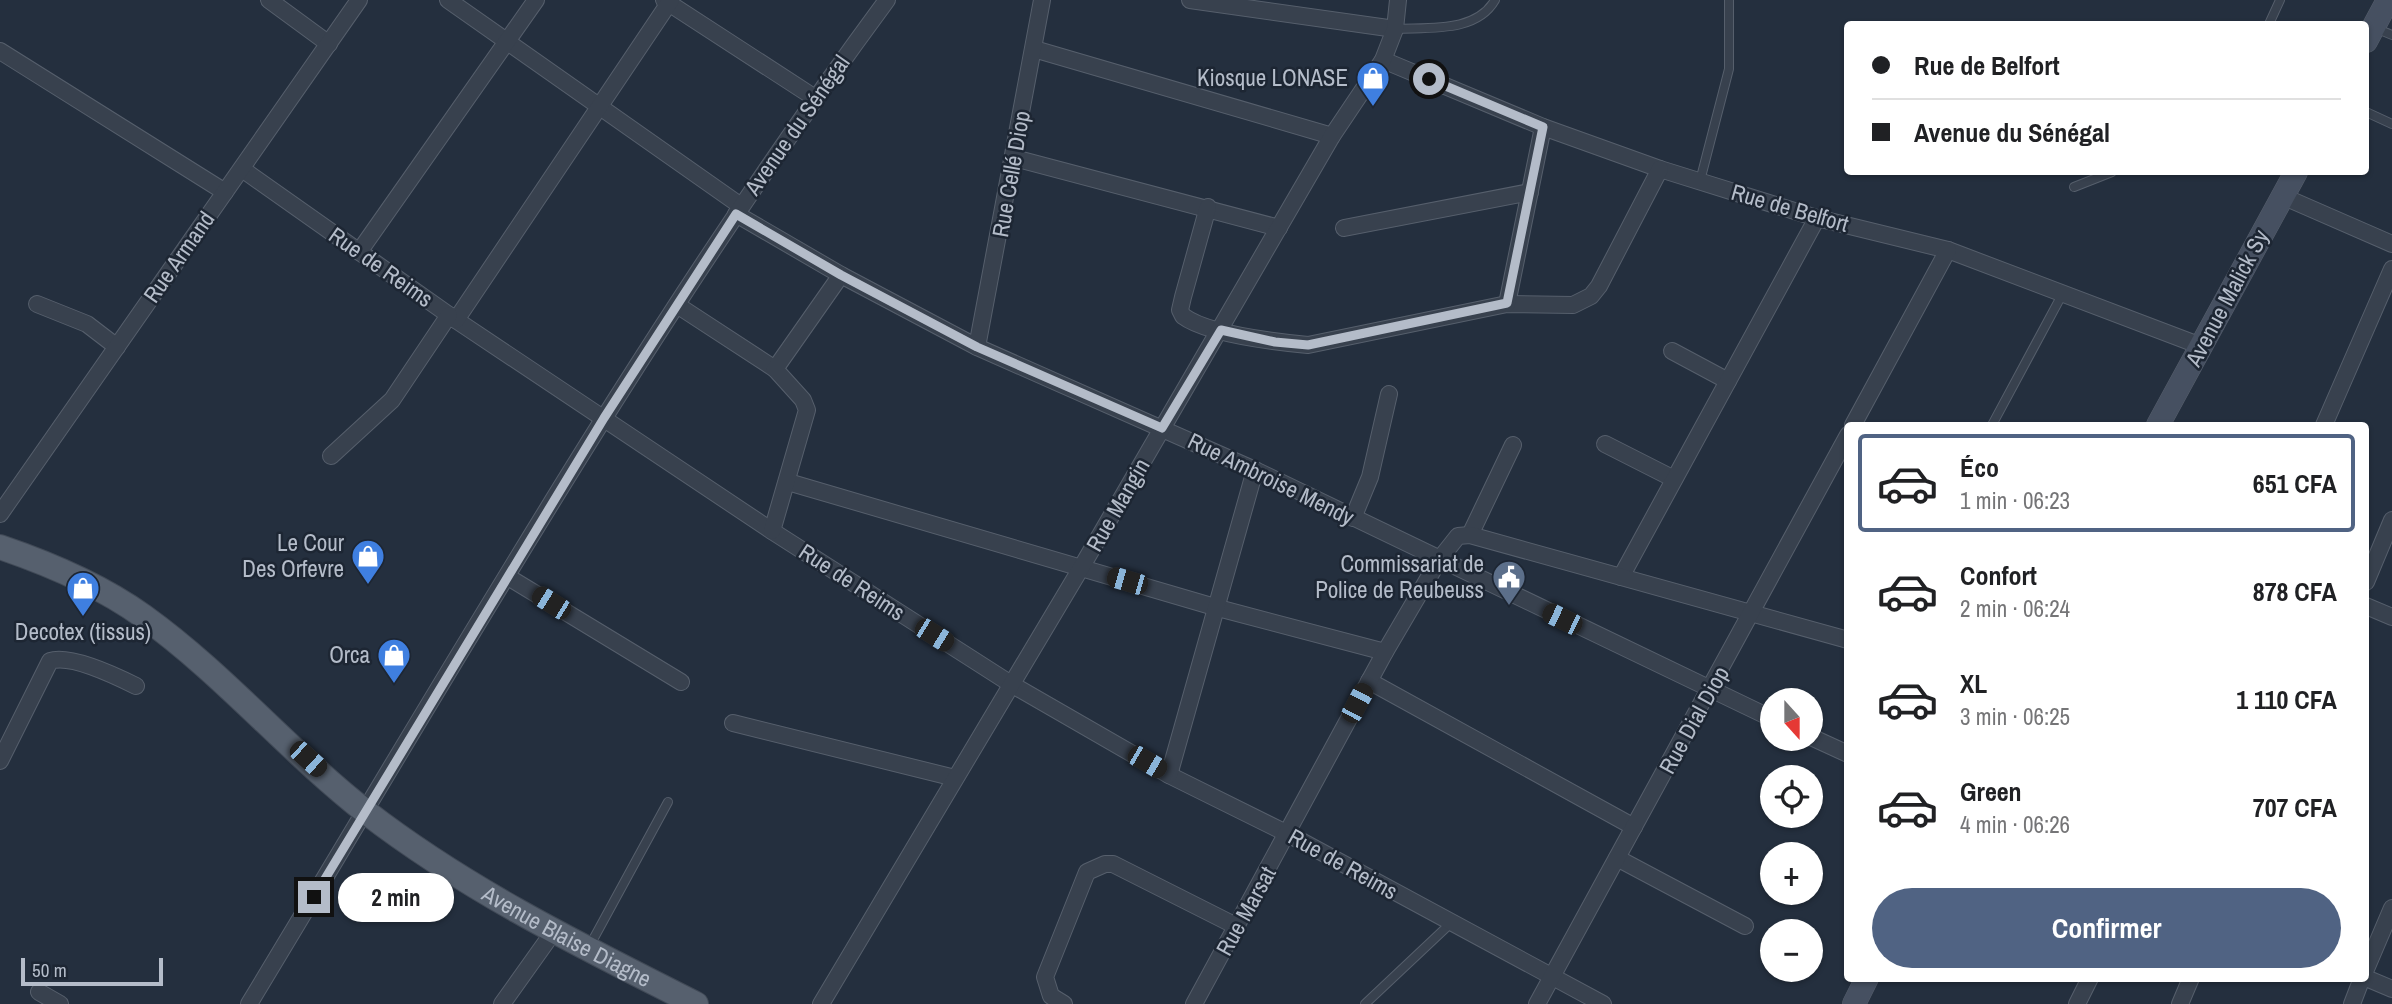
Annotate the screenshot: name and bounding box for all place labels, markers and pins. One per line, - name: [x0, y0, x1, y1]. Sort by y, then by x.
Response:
- shop icon: Kiosque LONASE: [1354, 59, 1392, 108]
- place label: Kiosque LONASE: [1197, 62, 1348, 93]
- place label: Le Cour Des Orfevre: [242, 527, 345, 584]
- shop icon: Le Cour Des Orfevre: [349, 537, 387, 586]
- place label: Commissariat de Police de Reubeuss: [1315, 548, 1484, 605]
- public building icon: Commissariat de Police de Reubeuss: [1490, 558, 1528, 607]
- shop icon: Decotex (tissus): [64, 569, 102, 618]
- place label: Decotex (tissus): [15, 616, 151, 647]
- shop icon: Orca: [375, 636, 413, 685]
- place label: Orca: [329, 639, 371, 670]

